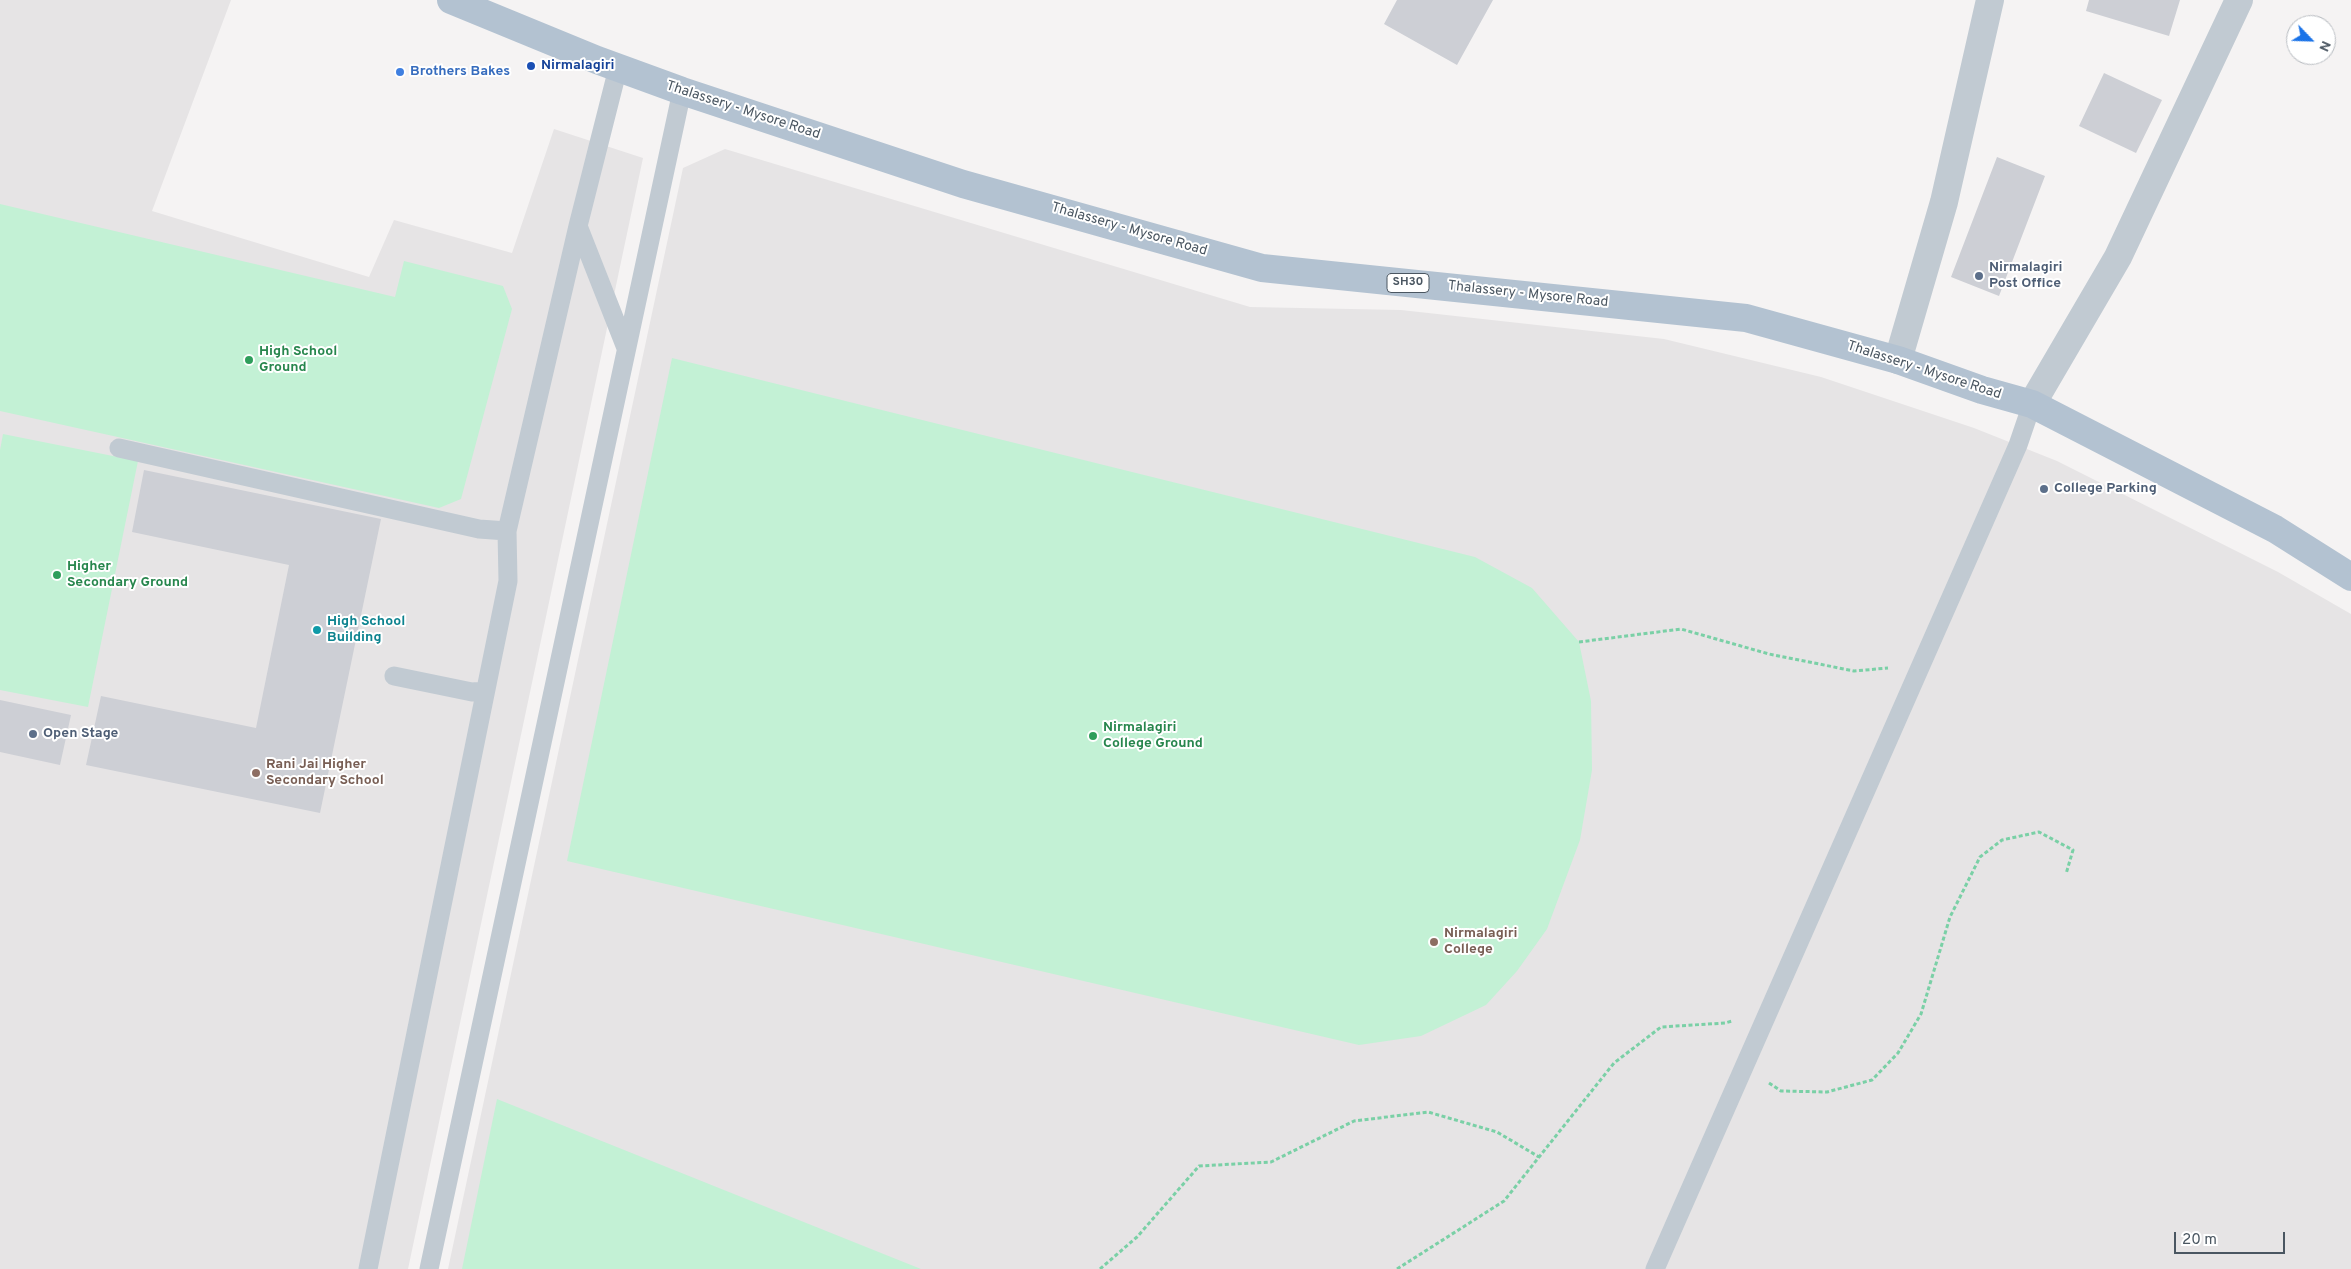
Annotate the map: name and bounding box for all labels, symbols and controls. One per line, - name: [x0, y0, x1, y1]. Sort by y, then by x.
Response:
- north arrow: [2286, 15, 2336, 65]
- text: N: [2314, 38, 2334, 54]
- place label: Nirmalagiri: [541, 58, 614, 74]
- marker: Nirmalagiri: [525, 60, 537, 72]
- place label: Brothers Bakes: [410, 64, 510, 80]
- marker: Brothers Bakes: [394, 66, 406, 78]
- street label: Thalassery - Mysore Road: [664, 78, 822, 144]
- street label: Thalassery - Mysore Road: [1049, 200, 1209, 260]
- place label: Nirmalagiri Post Office: [1989, 260, 2062, 292]
- marker: Nirmalagiri Post Office: [1973, 270, 1985, 282]
- road number: SH30: [1387, 274, 1429, 292]
- street label: Thalassery - Mysore Road: [1447, 278, 1609, 312]
- street label: Thalassery - Mysore Road: [1845, 338, 2003, 404]
- place label: High School Ground: [259, 344, 337, 377]
- marker: High School Ground: [243, 354, 255, 366]
- place label: College Parking: [2054, 481, 2157, 497]
- marker: College Parking: [2038, 483, 2050, 495]
- place label: Higher Secondary Ground: [67, 559, 188, 592]
- marker: Higher Secondary Ground: [51, 569, 63, 581]
- place label: High School Building: [327, 614, 405, 646]
- marker: High School Building: [311, 624, 323, 636]
- place label: Nirmalagiri College Ground: [1103, 720, 1203, 752]
- place label: Open Stage: [43, 726, 118, 742]
- marker: Open Stage: [27, 728, 39, 740]
- marker: Nirmalagiri College Ground: [1087, 730, 1099, 742]
- place label: Rani Jai Higher Secondary School: [266, 757, 384, 790]
- marker: Rani Jai Higher Secondary School: [250, 767, 262, 779]
- place label: Nirmalagiri College: [1444, 926, 1517, 959]
- marker: Nirmalagiri College: [1428, 936, 1440, 948]
- scale bar: [2176, 1222, 2287, 1254]
- text: 20 m: [2182, 1231, 2217, 1250]

